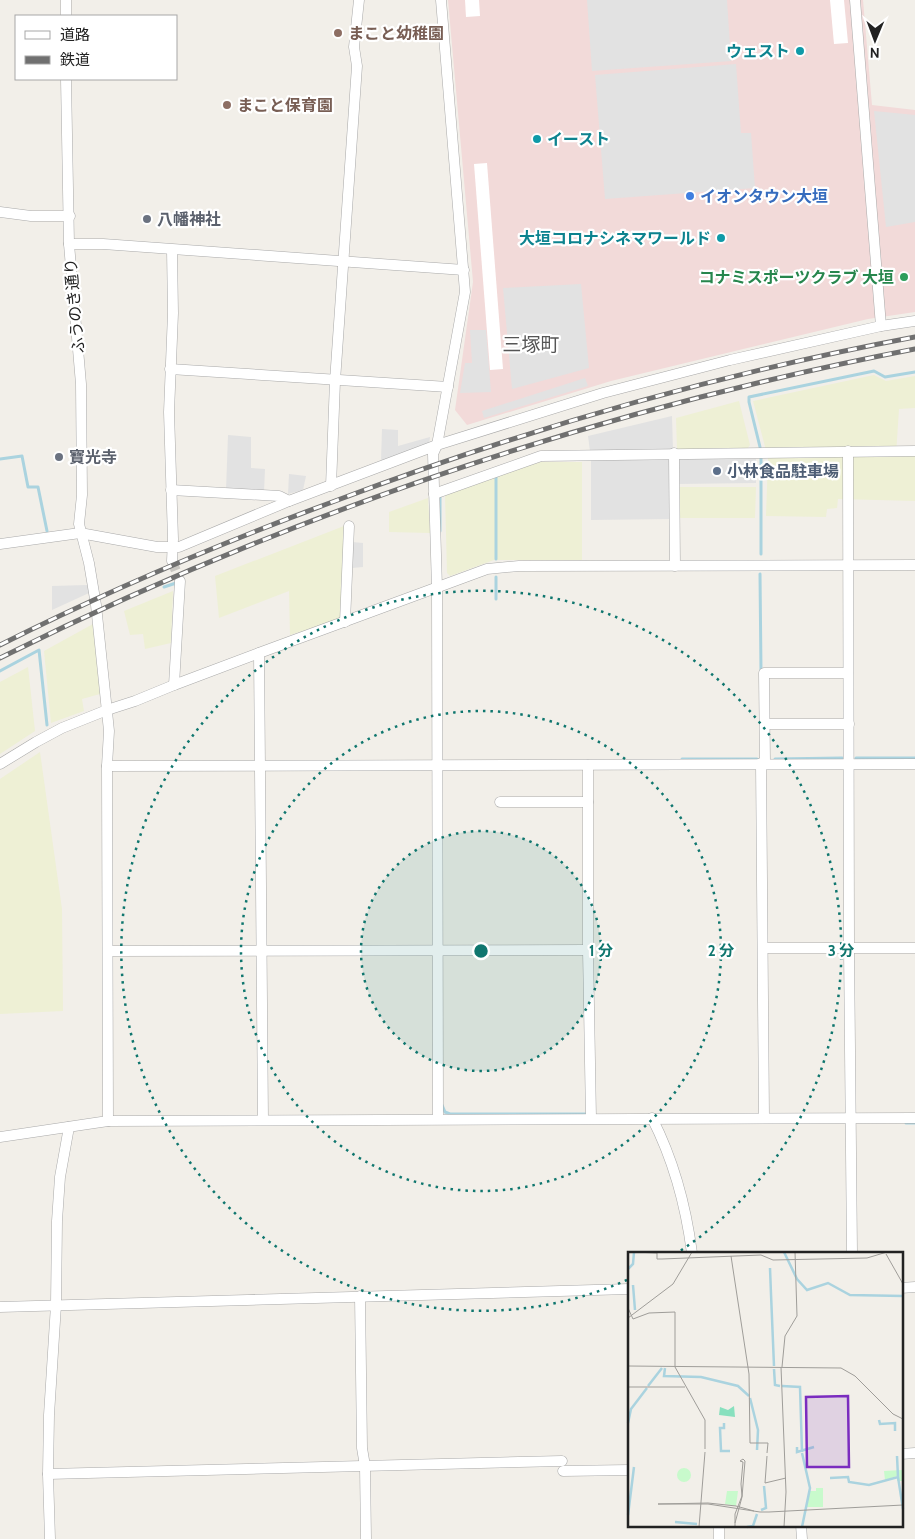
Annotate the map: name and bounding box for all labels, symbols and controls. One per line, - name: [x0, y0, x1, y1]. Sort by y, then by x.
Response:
- legend: [15, 15, 178, 80]
- north arrow: [850, 15, 900, 65]
- place label: まこと幼稚園: [348, 24, 444, 43]
- text: 道路: [60, 26, 90, 44]
- marker: まこと幼稚園: [332, 27, 344, 39]
- place label: ウェスト: [726, 42, 790, 61]
- text: N: [870, 44, 880, 62]
- marker: ウェスト: [794, 45, 806, 57]
- text: 鉄道: [60, 51, 90, 69]
- place label: まこと保育園: [237, 96, 333, 115]
- marker: まこと保育園: [221, 99, 233, 111]
- place label: イースト: [547, 130, 610, 149]
- marker: イースト: [531, 133, 543, 145]
- place label: イオンタウン大垣: [700, 187, 828, 206]
- marker: イオンタウン大垣: [684, 190, 696, 202]
- place label: 八幡神社: [157, 210, 221, 229]
- marker: 八幡神社: [141, 213, 153, 225]
- place label: 大垣コロナシネマワールド: [519, 229, 711, 248]
- marker: 大垣コロナシネマワールド: [715, 232, 727, 244]
- street label: ふうのき通り: [61, 258, 88, 354]
- place label: コナミスポーツクラブ 大垣: [699, 268, 894, 287]
- marker: コナミスポーツクラブ 大垣: [898, 271, 910, 283]
- district label: 三塚町: [502, 333, 560, 356]
- place label: 寶光寺: [69, 448, 117, 467]
- marker: 寶光寺: [53, 451, 65, 463]
- place label: 小林食品駐車場: [727, 462, 839, 481]
- marker: 小林食品駐車場: [711, 465, 723, 477]
- centre of rings: [472, 942, 490, 960]
- text: 1 分: [589, 942, 613, 960]
- text: 2 分: [708, 942, 734, 960]
- text: 3 分: [828, 942, 854, 960]
- inset map: [628, 1252, 902, 1526]

